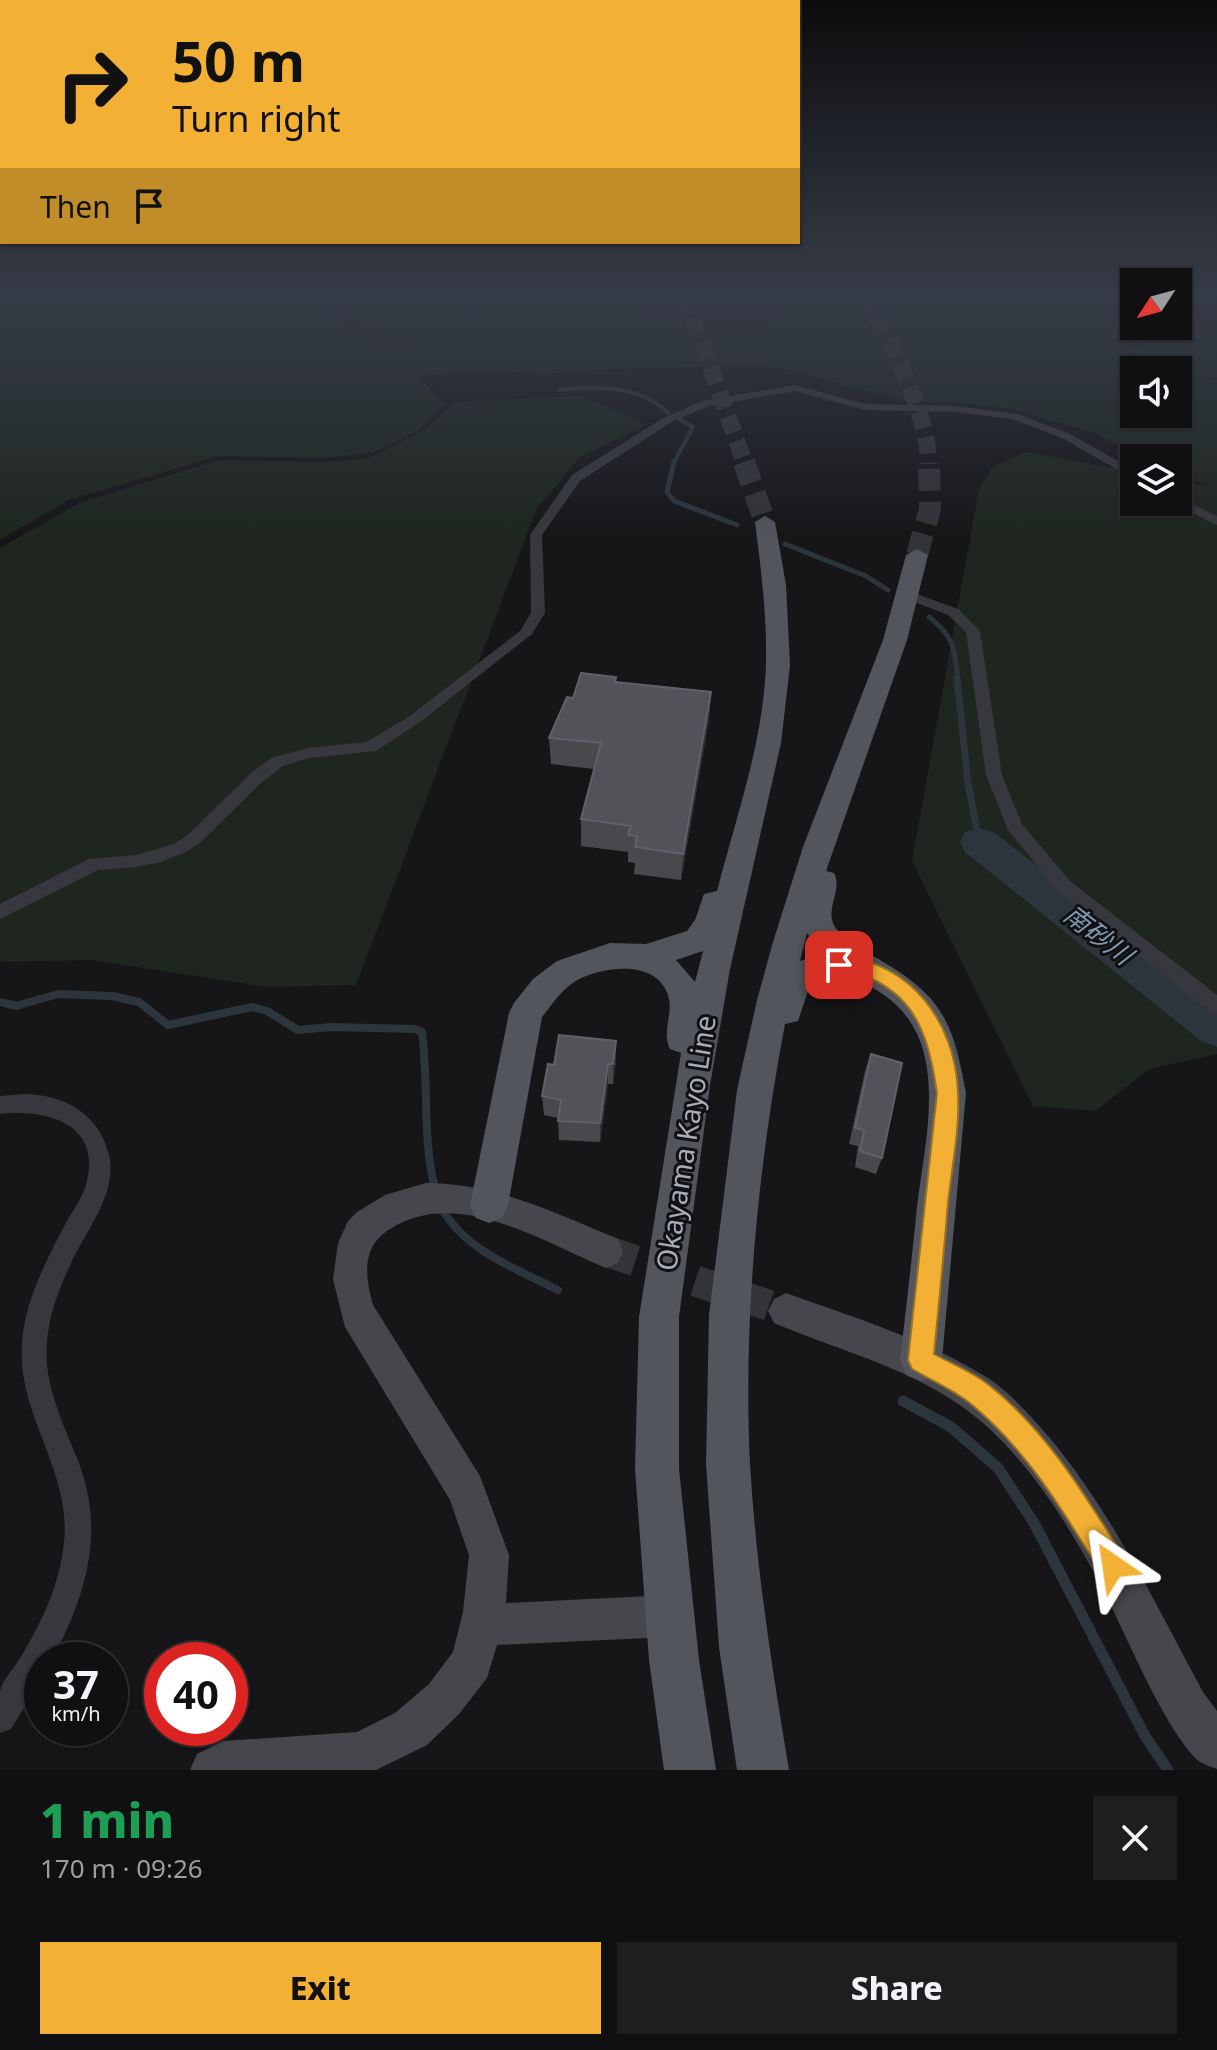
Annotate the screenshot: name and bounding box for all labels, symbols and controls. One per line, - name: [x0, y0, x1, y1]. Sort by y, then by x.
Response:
- text: 50 m: [172, 22, 305, 98]
- icon: right: [40, 32, 144, 136]
- text: Turn right: [172, 94, 340, 143]
- icon: arrive: [127, 184, 171, 228]
- text: Then: [40, 186, 111, 227]
- north arrow: [1120, 268, 1192, 340]
- map controls: [1120, 268, 1192, 516]
- button: sound: [1120, 356, 1192, 428]
- button: layers: [1120, 444, 1192, 516]
- water label: 南砂川: [1057, 896, 1143, 974]
- pin: [805, 931, 873, 999]
- icon: arrive: [817, 943, 861, 987]
- street label: Okayama Kayo Line: [646, 1012, 724, 1273]
- position arrow: [1071, 1524, 1155, 1608]
- speed limit sign: 40: [144, 1642, 248, 1746]
- text: 37: [53, 1656, 99, 1711]
- text: km/h: [51, 1700, 101, 1727]
- text: 1 min: [40, 1787, 174, 1852]
- button: close: [1093, 1796, 1177, 1880]
- text: 170 m · 09:26: [40, 1850, 203, 1886]
- button: Exit: [40, 1942, 601, 2034]
- button: Share: [617, 1942, 1177, 2034]

